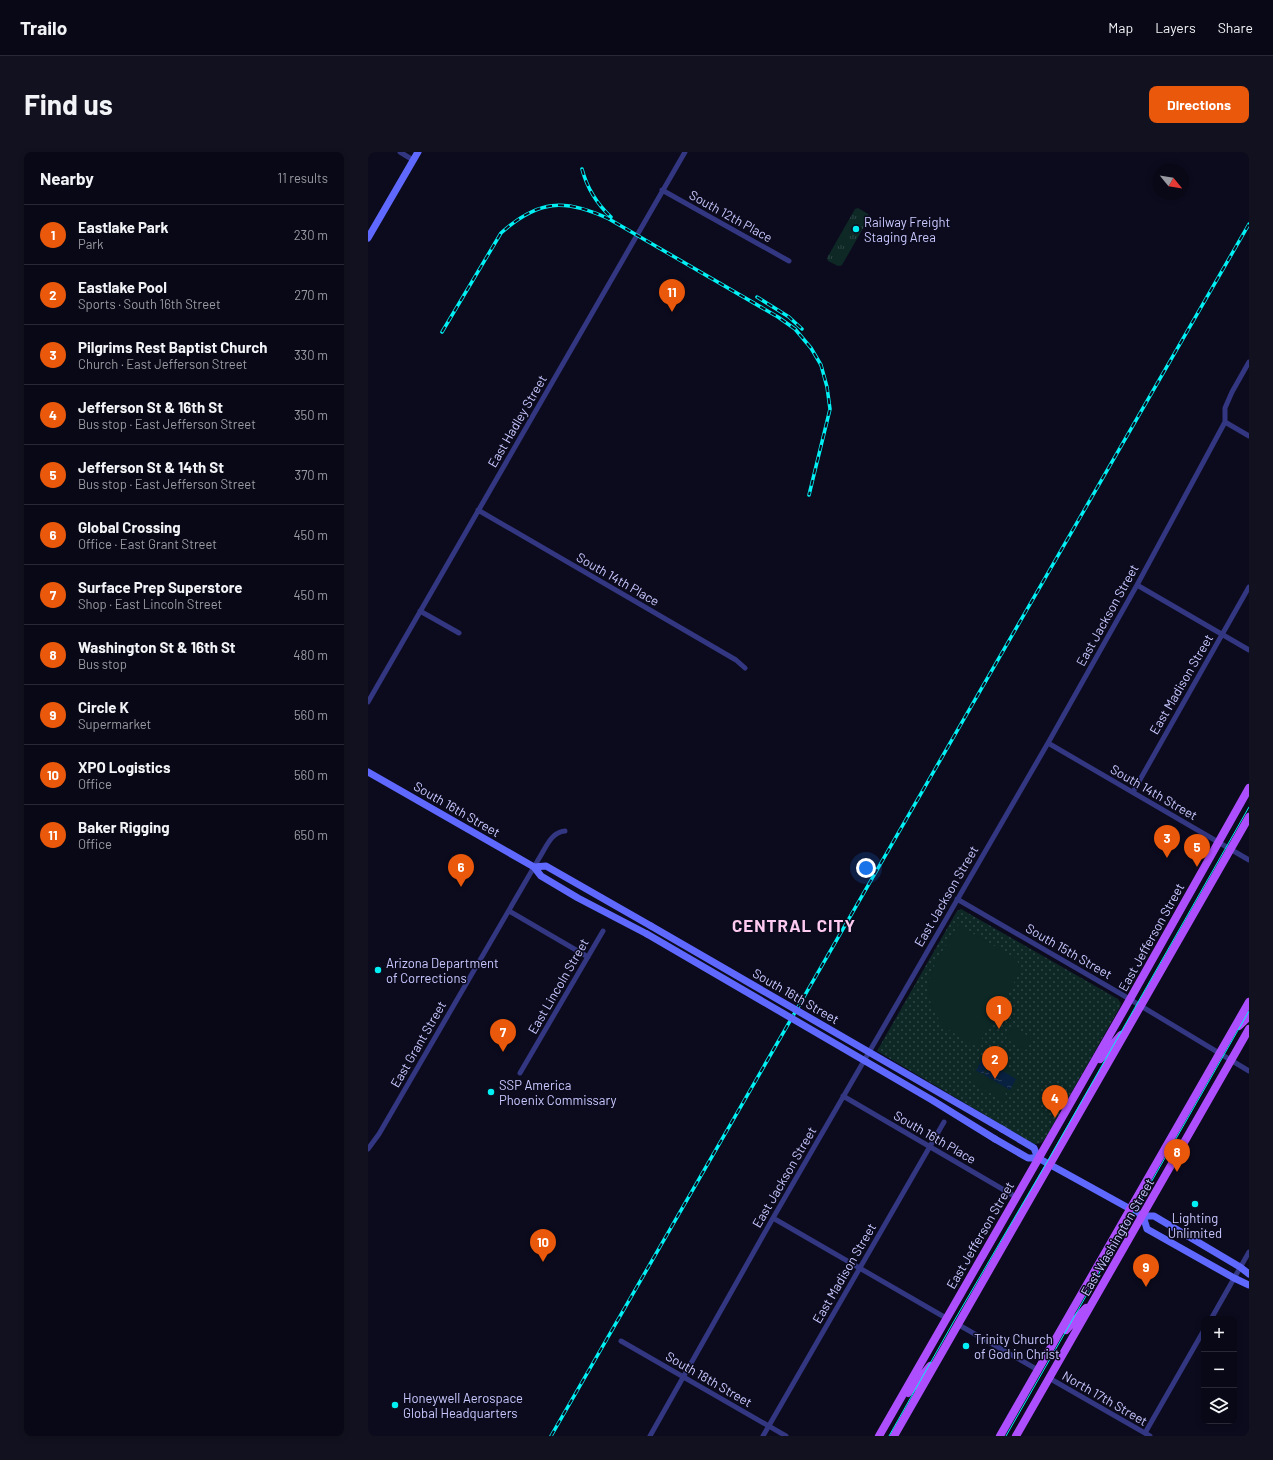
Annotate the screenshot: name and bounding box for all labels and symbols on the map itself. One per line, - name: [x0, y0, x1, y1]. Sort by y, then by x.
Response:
- north arrow: [1153, 164, 1189, 200]
- street label: South 12th Place: [687, 187, 776, 246]
- place label: Railway Freight Staging Area: [864, 214, 950, 245]
- marker: Railway Freight Staging Area: [851, 224, 861, 234]
- pin: 11: [659, 279, 685, 312]
- street label: East Hadley Street: [484, 372, 550, 470]
- street label: South 14th Place: [574, 549, 662, 609]
- street label: East Jackson Street: [1072, 561, 1142, 669]
- street label: East Madison Street: [1146, 631, 1216, 737]
- street label: South 14th Street: [1108, 761, 1200, 823]
- street label: South 16th Street: [411, 778, 503, 840]
- pin: 3: [1154, 825, 1180, 858]
- pin: 5: [1184, 834, 1210, 867]
- street label: East Jackson Street: [911, 843, 981, 949]
- pin: 6: [448, 854, 474, 887]
- your location: [856, 858, 876, 878]
- street label: East Jefferson Street: [1115, 880, 1187, 994]
- district label: CENTRAL CITY: [732, 915, 856, 935]
- street label: South 15th Street: [1023, 920, 1115, 982]
- street label: East Lincoln Street: [524, 935, 592, 1037]
- place label: Arizona Department of Corrections: [386, 955, 499, 986]
- marker: Arizona Department of Corrections: [373, 965, 383, 975]
- street label: South 16th Street: [750, 965, 842, 1027]
- pin: 1: [986, 996, 1012, 1029]
- street label: East Grant Street: [387, 998, 449, 1090]
- pin: 7: [490, 1019, 516, 1052]
- pin: 2: [982, 1046, 1008, 1079]
- place label: SSP America Phoenix Commissary: [499, 1077, 617, 1108]
- pin: 4: [1042, 1085, 1068, 1118]
- marker: SSP America Phoenix Commissary: [486, 1087, 496, 1097]
- street label: South 16th Place: [891, 1107, 979, 1167]
- street label: East Jackson Street: [749, 1124, 819, 1230]
- pin: 8: [1164, 1139, 1190, 1172]
- street label: East Washington Street: [1077, 1176, 1157, 1298]
- street label: East Jefferson Street: [943, 1179, 1017, 1291]
- marker: Lighting Unlimited: [1190, 1199, 1200, 1209]
- place label: Lighting Unlimited: [1168, 1210, 1222, 1241]
- street label: East Madison Street: [809, 1220, 879, 1326]
- pin: 10: [530, 1229, 556, 1262]
- pin: 9: [1133, 1254, 1159, 1287]
- place label: Trinity Church of God in Christ: [974, 1331, 1060, 1362]
- marker: Trinity Church of God in Christ: [961, 1341, 971, 1351]
- street label: South 18th Street: [663, 1348, 755, 1410]
- street label: North 17th Street: [1060, 1367, 1150, 1429]
- place label: Honeywell Aerospace Global Headquarters: [403, 1390, 523, 1421]
- marker: Honeywell Aerospace Global Headquarters: [390, 1400, 400, 1410]

